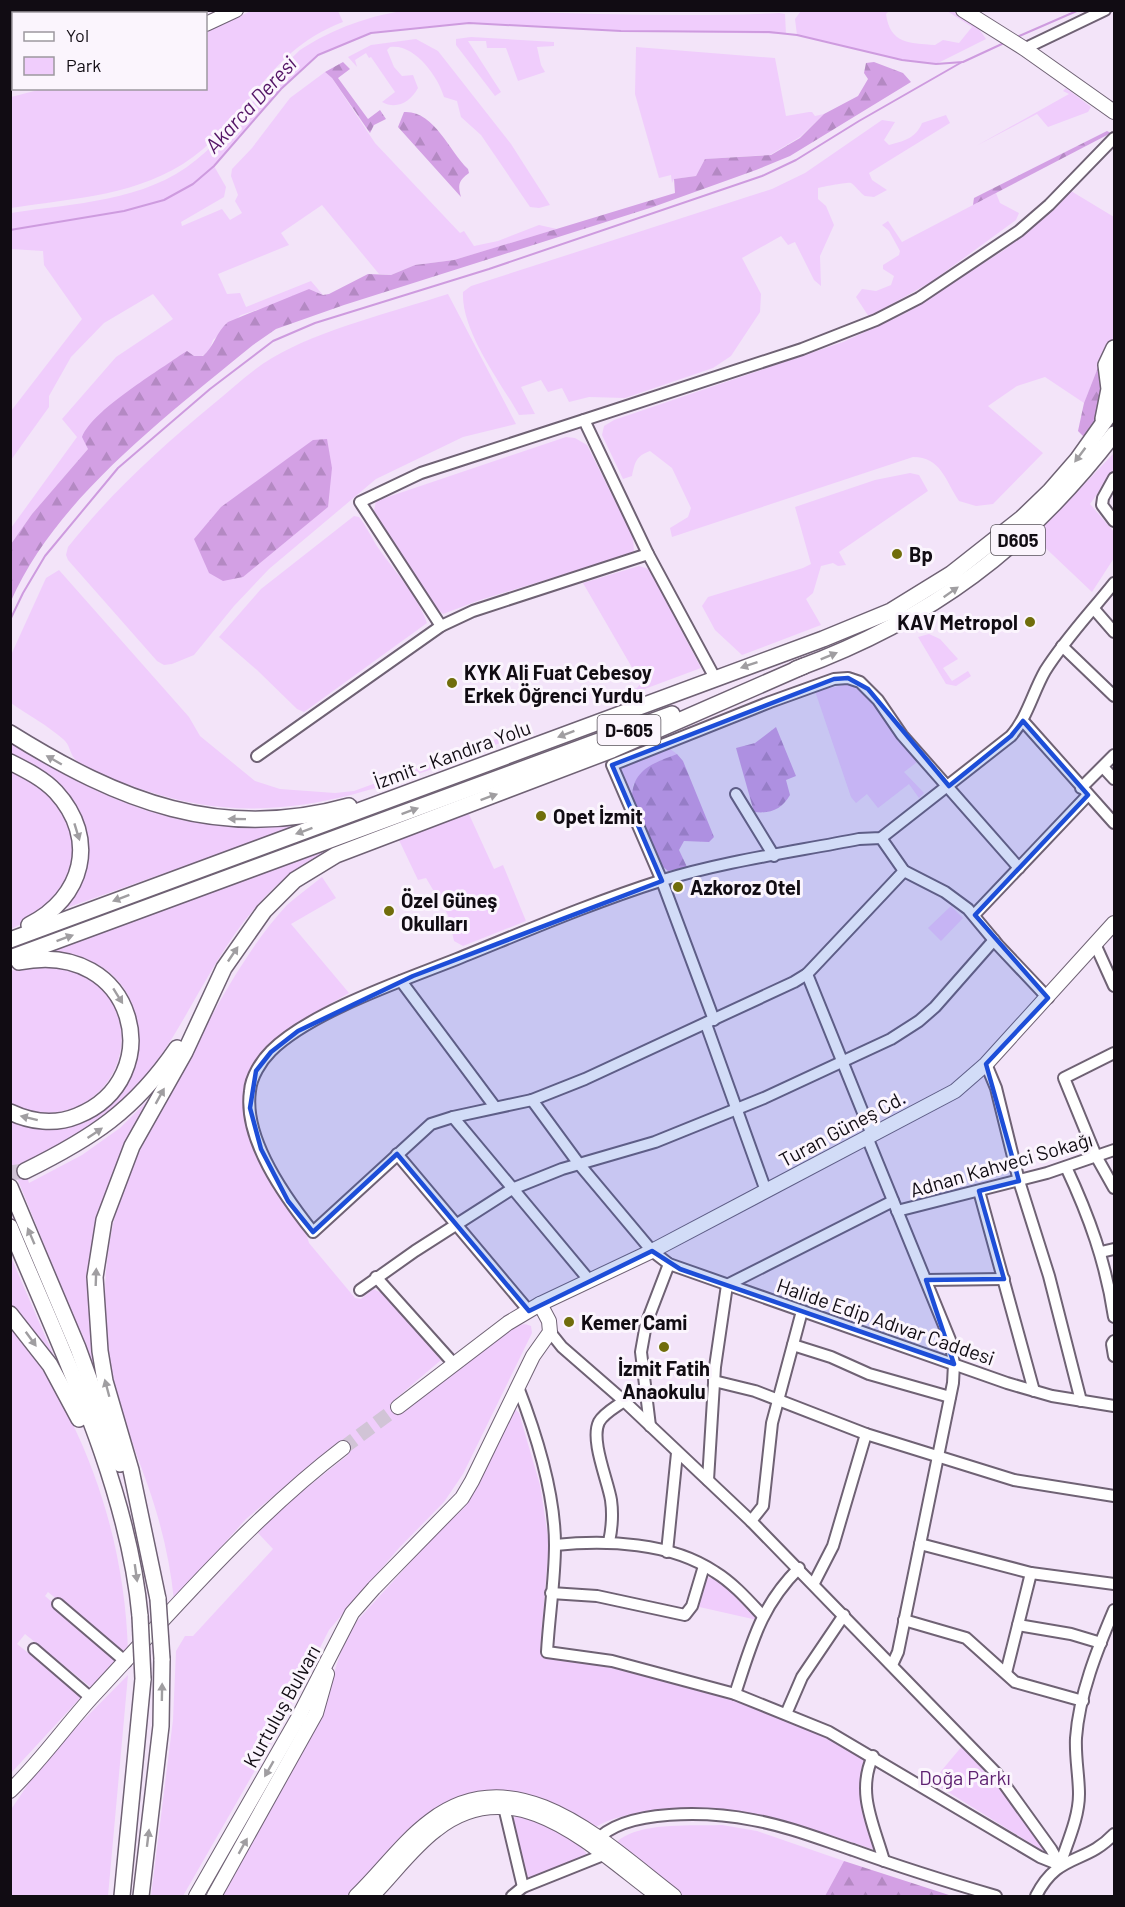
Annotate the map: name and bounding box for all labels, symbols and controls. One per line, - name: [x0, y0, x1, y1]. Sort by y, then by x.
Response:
- legend: [12, 12, 207, 90]
- text: Yol: [66, 24, 89, 46]
- water label: Akarca Deresi: [199, 50, 302, 157]
- text: Park: [66, 54, 101, 76]
- one-way arrow: [1074, 447, 1086, 463]
- road number: D605: [991, 525, 1045, 555]
- place label: Bp: [909, 542, 933, 566]
- marker: Bp: [890, 547, 904, 561]
- one-way arrow: [942, 586, 958, 598]
- place label: KAV Metropol: [897, 610, 1018, 634]
- marker: KAV Metropol: [1023, 615, 1037, 629]
- one-way arrow: [820, 651, 838, 660]
- place label: KYK Ali Fuat Cebesoy Erkek Öğrenci Yurdu: [464, 660, 652, 707]
- one-way arrow: [740, 661, 758, 671]
- marker: KYK Ali Fuat Cebesoy Erkek Öğrenci Yurdu: [445, 676, 459, 690]
- street label: İzmit - Kandıra Yolu: [370, 715, 534, 793]
- road number: D-605: [598, 715, 660, 745]
- one-way arrow: [557, 729, 575, 739]
- one-way arrow: [46, 754, 62, 765]
- one-way arrow: [480, 792, 498, 802]
- place label: Opet İzmit: [553, 804, 643, 828]
- one-way arrow: [401, 805, 419, 815]
- marker: Opet İzmit: [534, 809, 548, 823]
- one-way arrow: [228, 814, 247, 824]
- one-way arrow: [73, 823, 82, 841]
- one-way arrow: [295, 826, 313, 836]
- place label: Azkoroz Otel: [690, 875, 801, 899]
- marker: Azkoroz Otel: [671, 880, 685, 894]
- place label: Özel Güneş Okulları: [401, 888, 497, 935]
- one-way arrow: [112, 893, 130, 903]
- marker: Özel Güneş Okulları: [382, 904, 396, 918]
- one-way arrow: [57, 933, 75, 943]
- one-way arrow: [227, 946, 238, 962]
- one-way arrow: [112, 988, 123, 1004]
- street label: Turan Güneş Cd.: [775, 1085, 909, 1171]
- one-way arrow: [155, 1087, 165, 1104]
- one-way arrow: [19, 1113, 38, 1123]
- street label: Adnan Kahveci Sokağı: [907, 1126, 1095, 1202]
- one-way arrow: [87, 1128, 103, 1139]
- one-way arrow: [26, 1227, 35, 1245]
- one-way arrow: [91, 1268, 101, 1287]
- street label: Halide Edip Adıvar Caddesi: [774, 1272, 998, 1370]
- place label: Kemer Cami: [581, 1310, 687, 1334]
- marker: Kemer Cami: [562, 1315, 576, 1329]
- one-way arrow: [25, 1331, 37, 1347]
- marker: İzmit Fatih Anaokulu: [657, 1340, 671, 1354]
- place label: İzmit Fatih Anaokulu: [618, 1356, 710, 1403]
- one-way arrow: [102, 1378, 111, 1396]
- one-way arrow: [131, 1564, 140, 1583]
- street label: Kurtuluş Bulvarı: [238, 1641, 324, 1771]
- one-way arrow: [157, 1683, 166, 1702]
- one-way arrow: [264, 1760, 274, 1777]
- park label: Doğa Parkı: [919, 1765, 1011, 1789]
- one-way arrow: [143, 1829, 153, 1848]
- one-way arrow: [238, 1837, 248, 1854]

